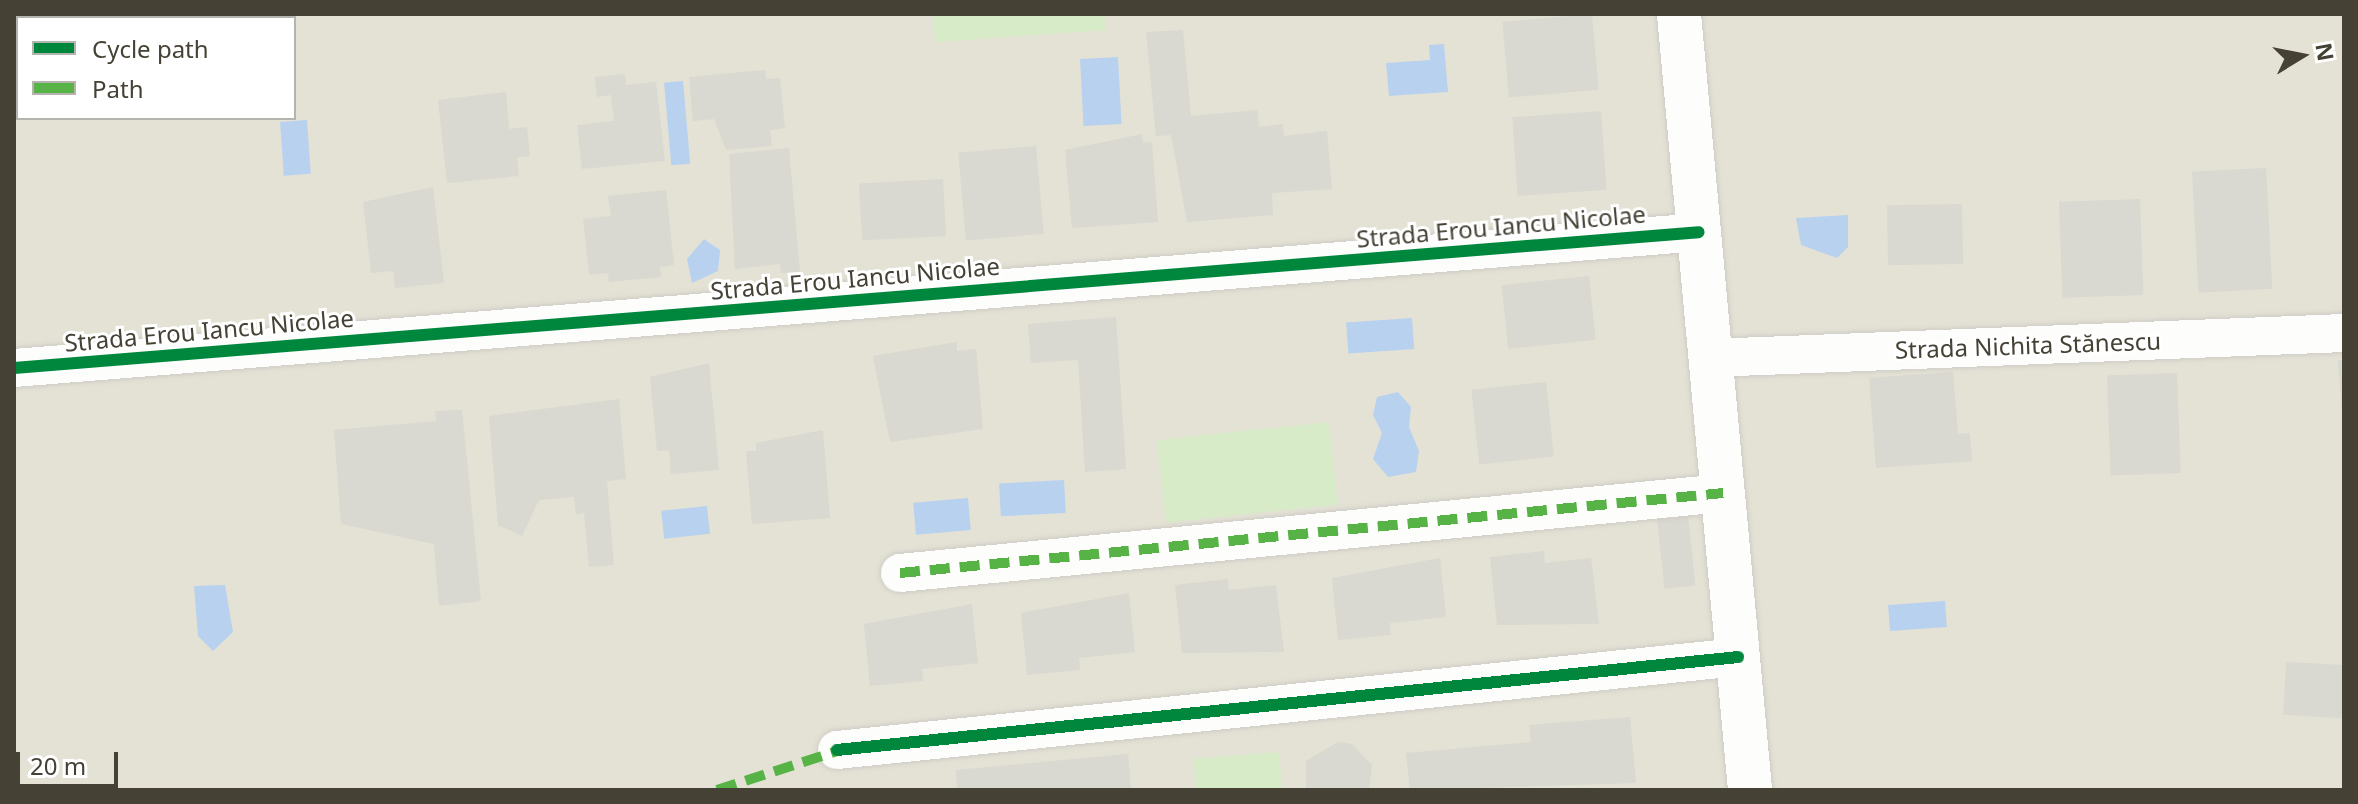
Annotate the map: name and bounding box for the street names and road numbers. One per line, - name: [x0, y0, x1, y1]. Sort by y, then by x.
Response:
- street label: Strada Erou Iancu Nicolae: [1355, 199, 1647, 253]
- street label: Strada Erou Iancu Nicolae: [709, 251, 1001, 305]
- street label: Strada Erou Iancu Nicolae: [63, 303, 355, 357]
- street label: Strada Nichita Stănescu: [1895, 326, 2161, 364]

